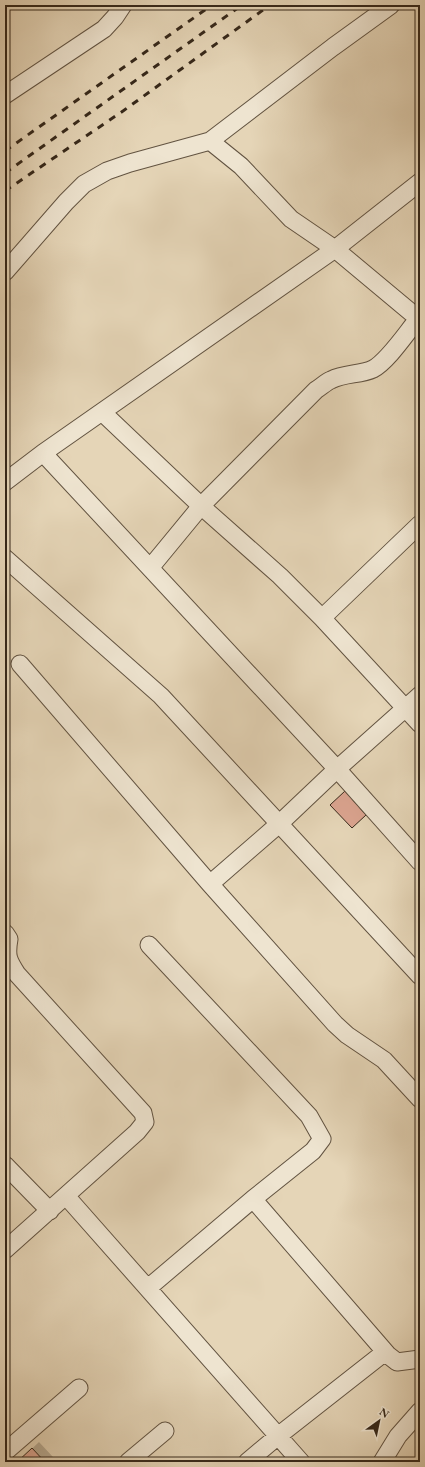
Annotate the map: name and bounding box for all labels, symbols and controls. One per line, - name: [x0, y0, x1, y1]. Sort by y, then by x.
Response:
- north arrow: [359, 1401, 399, 1441]
- text: N: [377, 1404, 392, 1421]

